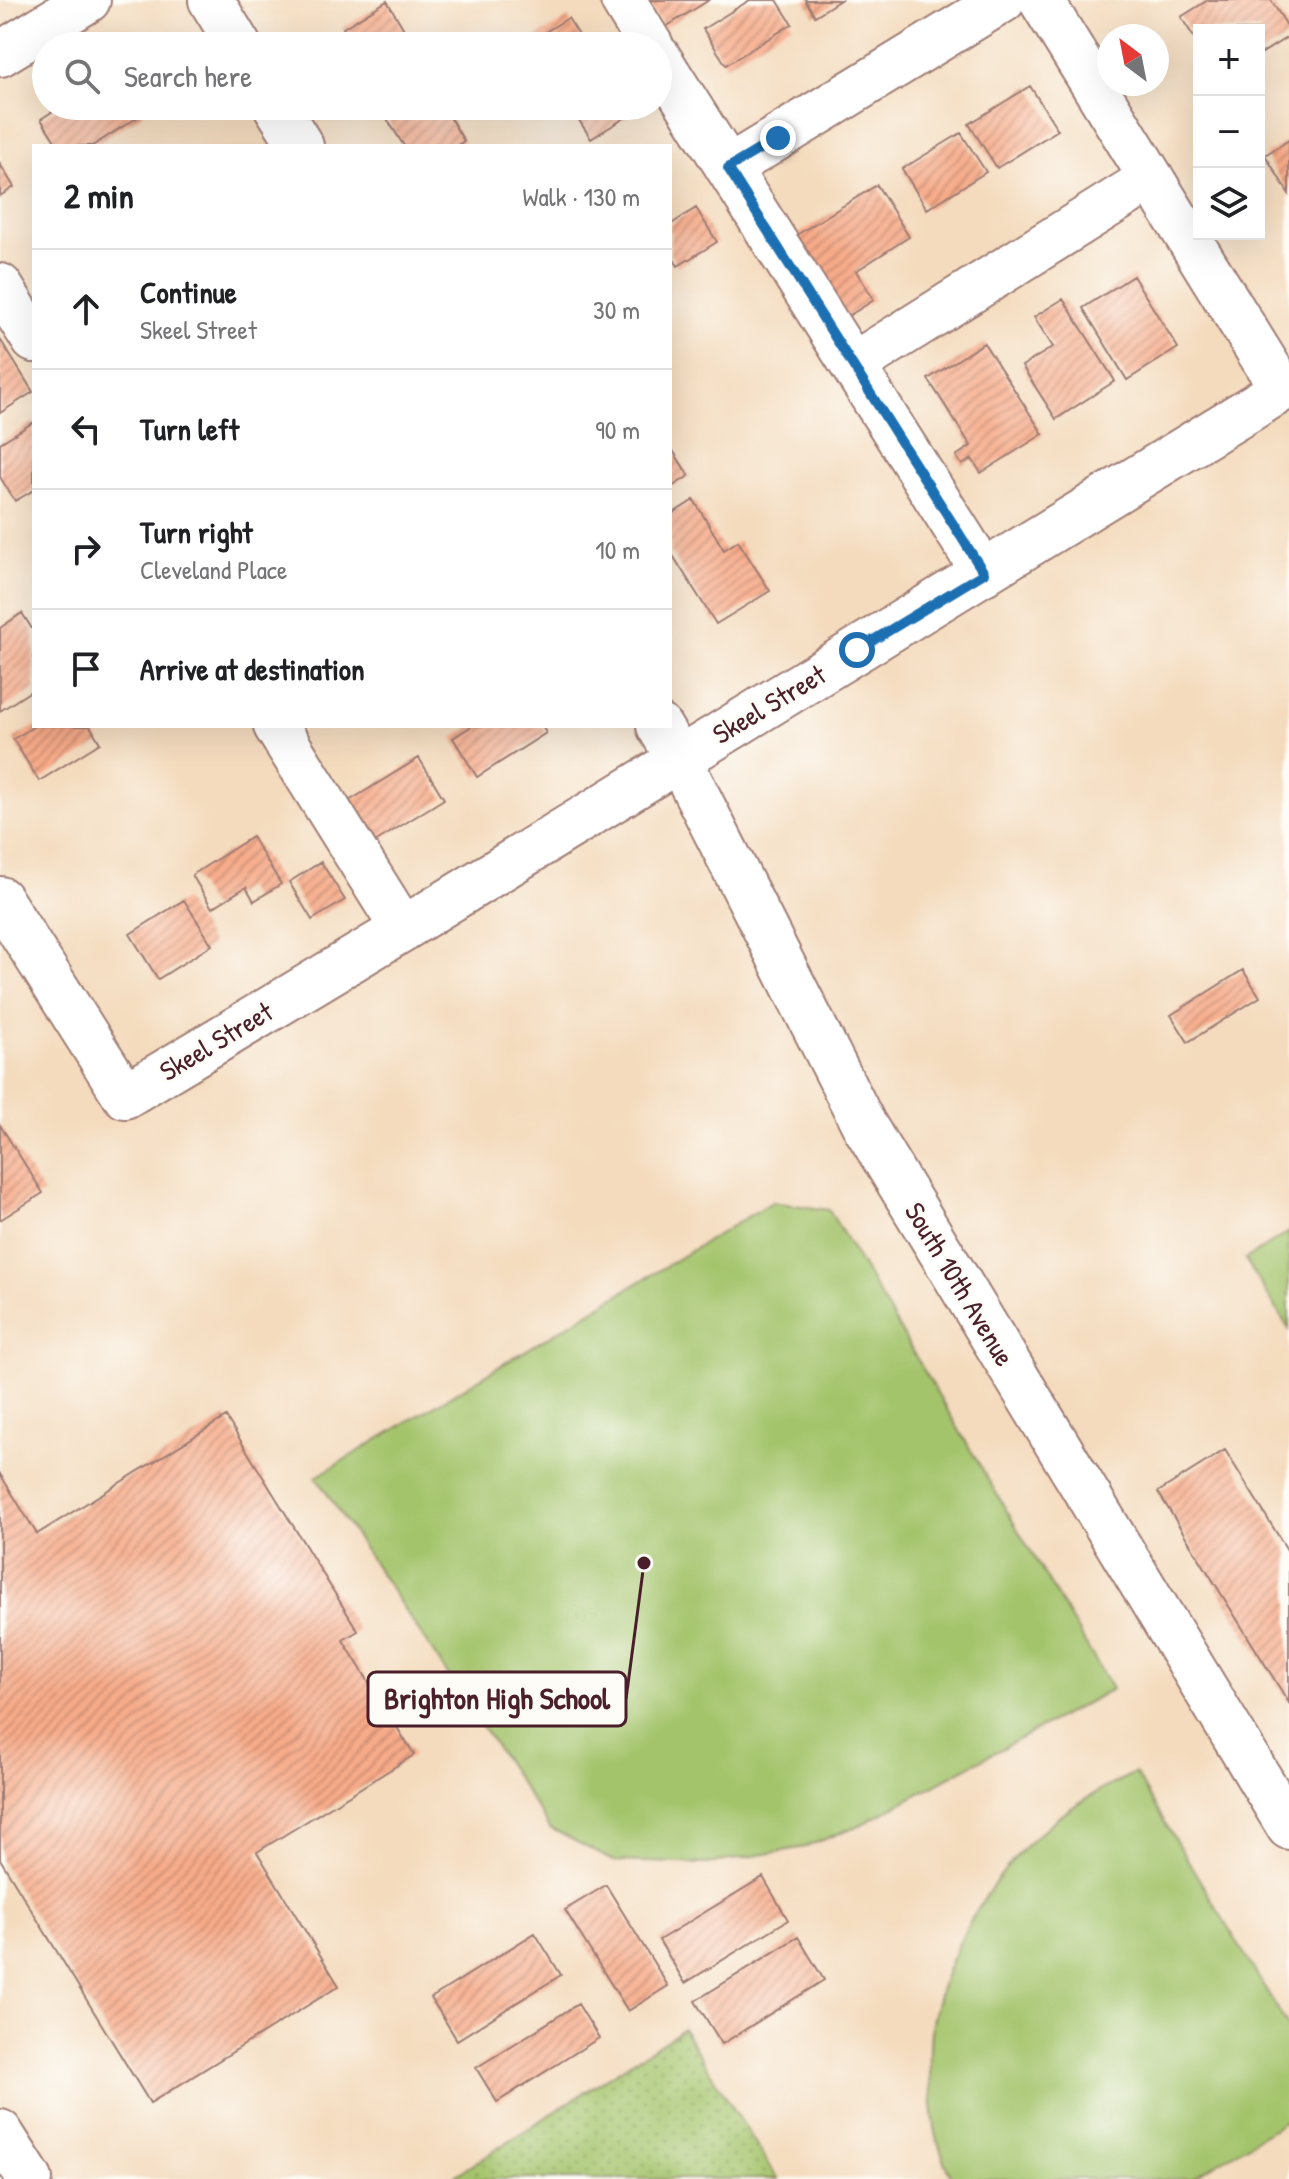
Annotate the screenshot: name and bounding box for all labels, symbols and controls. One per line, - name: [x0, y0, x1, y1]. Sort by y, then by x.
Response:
- north arrow: [1097, 24, 1169, 96]
- map controls: [1193, 24, 1265, 240]
- button: +: [1193, 24, 1265, 96]
- search box: [32, 32, 672, 120]
- icon: search: [60, 54, 104, 98]
- text: Search here: [124, 56, 252, 96]
- button: −: [1193, 96, 1265, 168]
- route end: [760, 120, 796, 156]
- button: layers: [1193, 168, 1265, 240]
- text: 2 min: [64, 173, 134, 219]
- text: Walk · 130 m: [523, 179, 640, 214]
- text: Continue: [140, 272, 237, 312]
- icon: ahead: [64, 287, 108, 331]
- text: 30 m: [593, 292, 640, 327]
- text: Skeel Street: [140, 312, 257, 347]
- icon: left: [64, 407, 108, 451]
- text: Turn left: [140, 409, 239, 449]
- text: 90 m: [595, 412, 640, 447]
- text: Turn right: [140, 512, 253, 552]
- icon: right: [64, 527, 108, 571]
- text: 10 m: [595, 532, 640, 567]
- text: Cleveland Place: [140, 552, 287, 587]
- route start: [839, 632, 875, 668]
- icon: arrive: [64, 647, 108, 691]
- text: Arrive at destination: [140, 649, 365, 689]
- street label: Skeel Street: [705, 655, 833, 753]
- street label: Skeel Street: [152, 992, 280, 1090]
- street label: South 10th Avenue: [896, 1195, 1024, 1373]
- callout: Brighton High School: [368, 1672, 626, 1726]
- text: Brighton High School: [384, 1678, 611, 1719]

